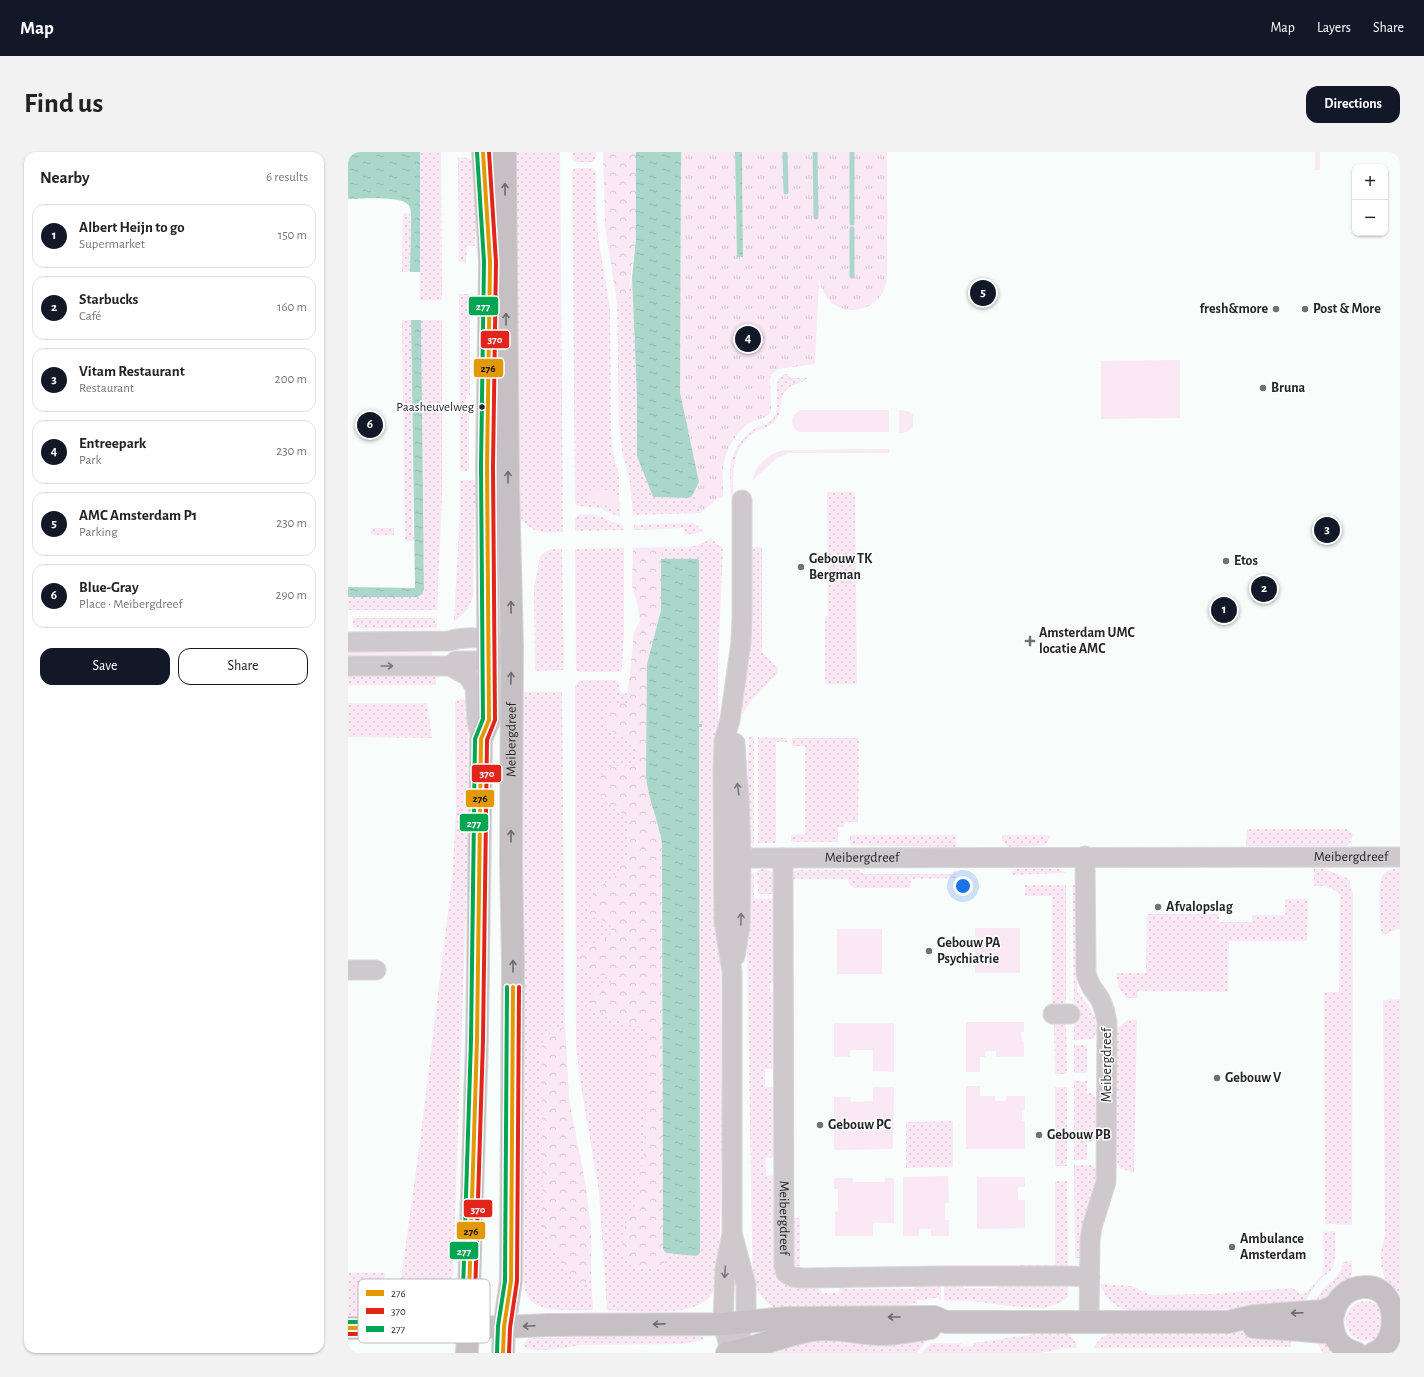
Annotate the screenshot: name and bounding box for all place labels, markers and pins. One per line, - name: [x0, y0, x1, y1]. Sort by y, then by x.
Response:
- pin: 5: [970, 278, 996, 308]
- place label: fresh&more: [1200, 302, 1268, 316]
- place label: Post & More: [1313, 302, 1381, 316]
- marker: fresh&more: [1271, 304, 1281, 314]
- marker: Post & More: [1300, 304, 1310, 314]
- pin: 4: [735, 324, 761, 354]
- place label: Bruna: [1271, 381, 1306, 395]
- marker: Bruna: [1258, 383, 1268, 393]
- place label: Paasheuvelweg: [396, 401, 475, 414]
- marker: Paasheuvelweg: [477, 402, 487, 412]
- pin: 6: [357, 410, 383, 440]
- pin: 3: [1314, 515, 1340, 545]
- place label: Gebouw TK Bergman: [809, 552, 873, 582]
- place label: Etos: [1234, 554, 1258, 568]
- marker: Etos: [1221, 556, 1231, 566]
- marker: Gebouw TK Bergman: [796, 562, 806, 572]
- pin: 2: [1251, 574, 1277, 604]
- pin: 1: [1211, 595, 1237, 625]
- place label: Amsterdam UMC locatie AMC: [1039, 626, 1136, 656]
- marker: Amsterdam UMC locatie AMC: [1024, 635, 1036, 647]
- place label: Afvalopslag: [1166, 900, 1234, 914]
- marker: Afvalopslag: [1153, 902, 1163, 912]
- place label: Gebouw PA Psychiatrie: [937, 936, 1001, 966]
- marker: Gebouw PA Psychiatrie: [924, 946, 934, 956]
- place label: Gebouw V: [1225, 1071, 1282, 1085]
- marker: Gebouw V: [1212, 1073, 1222, 1083]
- place label: Gebouw PC: [828, 1118, 892, 1132]
- marker: Gebouw PC: [815, 1120, 825, 1130]
- place label: Gebouw PB: [1047, 1128, 1111, 1142]
- marker: Gebouw PB: [1034, 1130, 1044, 1140]
- place label: Ambulance Amsterdam: [1240, 1232, 1306, 1262]
- marker: Ambulance Amsterdam: [1227, 1242, 1237, 1252]

